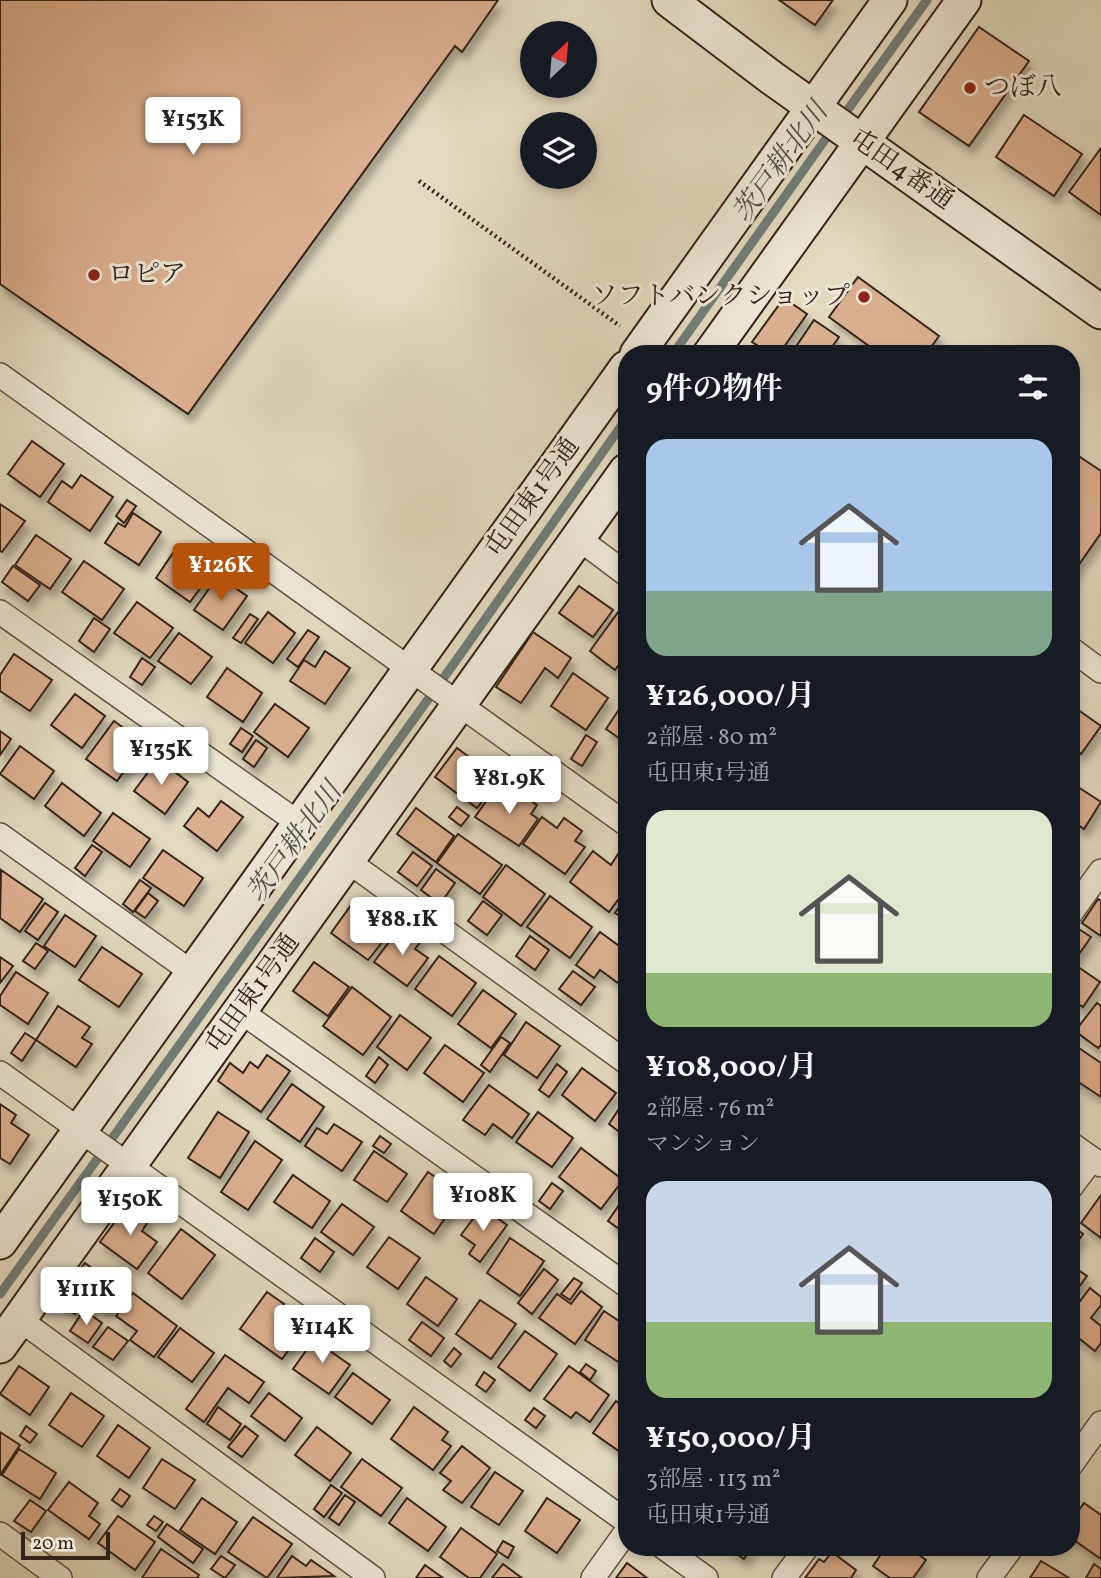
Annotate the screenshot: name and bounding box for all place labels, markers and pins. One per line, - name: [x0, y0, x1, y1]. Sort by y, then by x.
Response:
- place label: つぼ八: [984, 70, 1062, 106]
- marker: つぼ八: [962, 80, 978, 96]
- pin: ¥153K: [144, 97, 242, 157]
- place label: ロピア: [108, 257, 186, 293]
- marker: ロピア: [86, 267, 102, 283]
- place label: ソフトバンクショップ: [592, 279, 850, 315]
- marker: ソフトバンクショップ: [856, 289, 872, 305]
- pin: ¥126K: [172, 544, 270, 603]
- pin: ¥135K: [112, 728, 210, 787]
- pin: ¥81.9K: [452, 756, 566, 816]
- pin: ¥88.1K: [345, 898, 459, 957]
- pin: ¥108K: [434, 1174, 532, 1233]
- pin: ¥150K: [81, 1178, 179, 1237]
- pin: ¥111K: [37, 1268, 135, 1327]
- pin: ¥114K: [273, 1306, 371, 1365]

